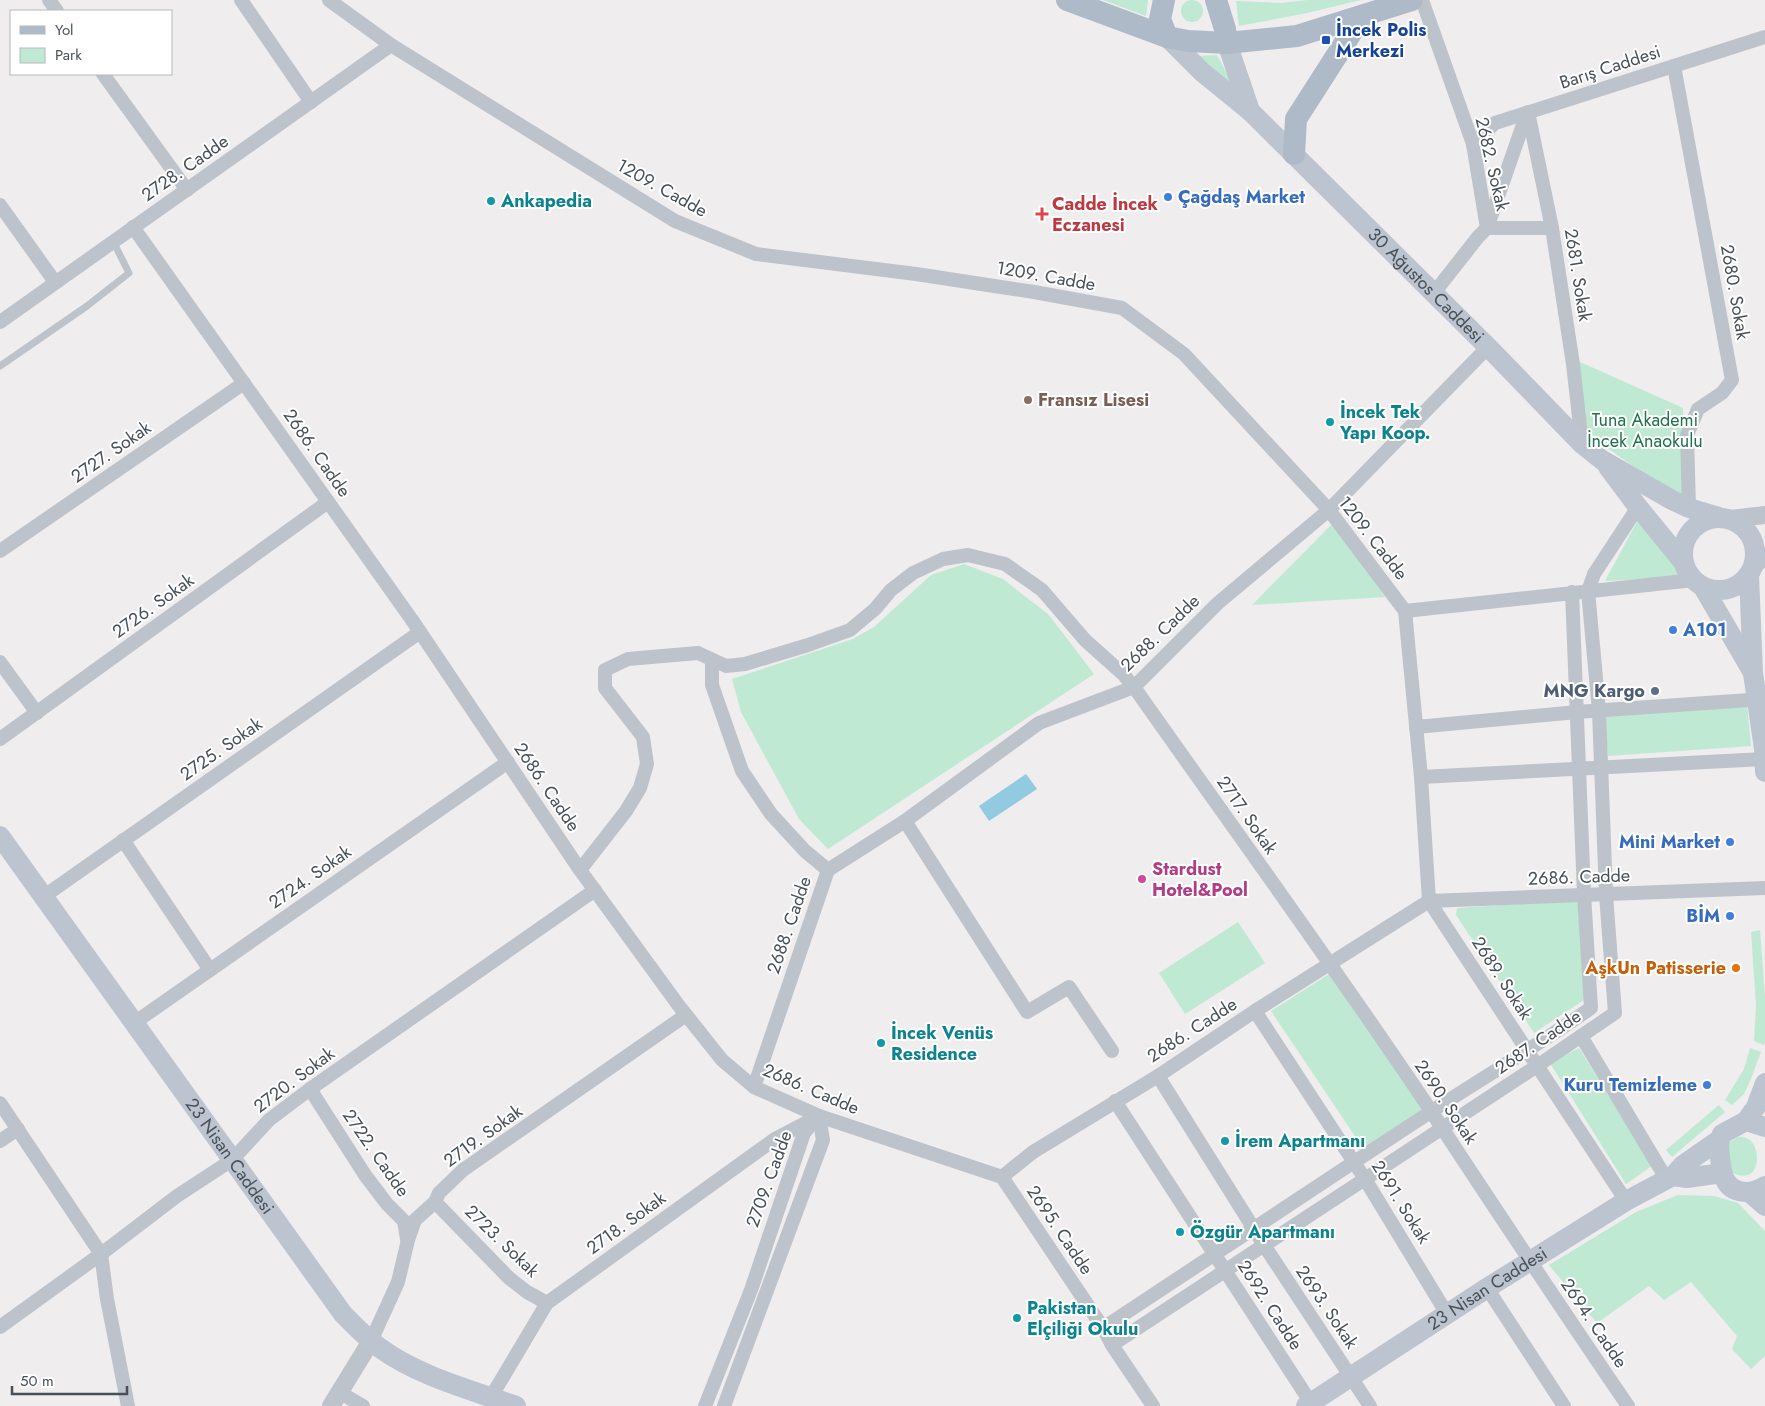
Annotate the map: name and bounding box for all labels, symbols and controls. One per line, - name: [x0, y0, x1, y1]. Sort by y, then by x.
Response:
- legend: [10, 10, 172, 75]
- place label: İncek Polis Merkezi: [1336, 17, 1426, 64]
- text: Yol: [55, 19, 74, 41]
- marker: İncek Polis Merkezi: [1320, 34, 1332, 46]
- street label: Barış Caddesi: [1556, 38, 1664, 96]
- text: Park: [55, 44, 82, 66]
- street label: 2682. Sokak: [1469, 114, 1515, 214]
- street label: 2728. Cadde: [136, 128, 234, 208]
- street label: 1209. Cadde: [612, 152, 712, 224]
- place label: Çağdaş Market: [1178, 184, 1305, 210]
- place label: Ankapedia: [500, 188, 592, 214]
- place label: Cadde İncek Eczanesi: [1052, 191, 1159, 238]
- marker: Çağdaş Market: [1162, 191, 1174, 203]
- marker: Ankapedia: [485, 195, 497, 207]
- marker: Cadde İncek Eczanesi: [1036, 208, 1048, 220]
- street label: 30 Ağustos Caddesi: [1362, 222, 1490, 349]
- street label: 2681. Sokak: [1558, 227, 1598, 323]
- street label: 2680. Sokak: [1714, 242, 1756, 342]
- street label: 1209. Cadde: [995, 255, 1097, 297]
- place label: Fransız Lisesi: [1038, 387, 1149, 413]
- marker: Fransız Lisesi: [1022, 394, 1034, 406]
- place label: İncek Tek Yapı Koop.: [1339, 399, 1431, 446]
- street label: 2686. Cadde: [277, 404, 357, 502]
- park label: Tuna Akademi İncek Anaokulu: [1587, 407, 1703, 454]
- street label: 2727. Sokak: [66, 415, 156, 489]
- marker: İncek Tek Yapı Koop.: [1324, 416, 1336, 428]
- street label: 1209. Cadde: [1332, 491, 1414, 585]
- street label: 2726. Sokak: [107, 567, 199, 645]
- street label: 2688. Cadde: [1114, 588, 1206, 678]
- place label: A101: [1682, 617, 1726, 643]
- marker: A101: [1667, 624, 1679, 636]
- place label: MNG Kargo: [1544, 678, 1645, 704]
- marker: MNG Kargo: [1649, 685, 1661, 697]
- street label: 2725. Sokak: [175, 711, 267, 787]
- street label: 2686. Cadde: [508, 737, 586, 837]
- street label: 2717. Sokak: [1210, 771, 1284, 860]
- place label: Mini Market: [1619, 829, 1720, 855]
- marker: Mini Market: [1724, 836, 1736, 848]
- street label: 2724. Sokak: [263, 839, 357, 915]
- place label: Stardust Hotel&Pool: [1152, 856, 1248, 903]
- street label: 2686. Cadde: [1527, 862, 1631, 892]
- street label: 2688. Cadde: [760, 873, 818, 977]
- marker: Stardust Hotel&Pool: [1136, 873, 1148, 885]
- place label: BİM: [1686, 903, 1720, 929]
- marker: BİM: [1724, 910, 1736, 922]
- street label: 2689. Sokak: [1465, 931, 1539, 1025]
- place label: AşkUn Patisserie: [1584, 955, 1726, 981]
- marker: AşkUn Patisserie: [1730, 962, 1742, 974]
- street label: 2686. Cadde: [1142, 991, 1242, 1069]
- street label: 2687. Cadde: [1490, 1003, 1586, 1081]
- place label: İncek Venüs Residence: [891, 1020, 993, 1067]
- marker: İncek Venüs Residence: [875, 1037, 887, 1049]
- street label: 2720. Sokak: [248, 1041, 340, 1119]
- street label: 2690. Sokak: [1408, 1055, 1484, 1149]
- street label: 2686. Cadde: [759, 1057, 863, 1121]
- place label: Kuru Temizleme: [1563, 1072, 1697, 1098]
- marker: Kuru Temizleme: [1701, 1079, 1713, 1091]
- street label: 23 Nisan Caddesi: [179, 1093, 280, 1220]
- street label: 2719. Sokak: [438, 1098, 528, 1174]
- street label: 2722. Cadde: [336, 1104, 416, 1202]
- street label: 2709. Cadde: [739, 1127, 799, 1231]
- place label: İrem Apartmanı: [1235, 1128, 1365, 1154]
- marker: İrem Apartmanı: [1219, 1135, 1231, 1147]
- street label: 2691. Sokak: [1365, 1155, 1437, 1249]
- street label: 2695. Cadde: [1021, 1180, 1099, 1280]
- street label: 2718. Sokak: [581, 1185, 671, 1261]
- street label: 2723. Sokak: [459, 1199, 545, 1283]
- place label: Özgür Apartmanı: [1190, 1219, 1335, 1245]
- marker: Özgür Apartmanı: [1174, 1226, 1186, 1238]
- street label: 23 Nisan Caddesi: [1422, 1240, 1552, 1337]
- street label: 2692. Cadde: [1231, 1255, 1309, 1355]
- street label: 2693. Sokak: [1290, 1260, 1365, 1354]
- street label: 2694. Cadde: [1554, 1273, 1634, 1373]
- place label: Pakistan Elçiliği Okulu: [1027, 1295, 1138, 1342]
- marker: Pakistan Elçiliği Okulu: [1011, 1312, 1023, 1324]
- scale bar: [12, 1364, 128, 1396]
- text: 50 m: [20, 1370, 54, 1392]

